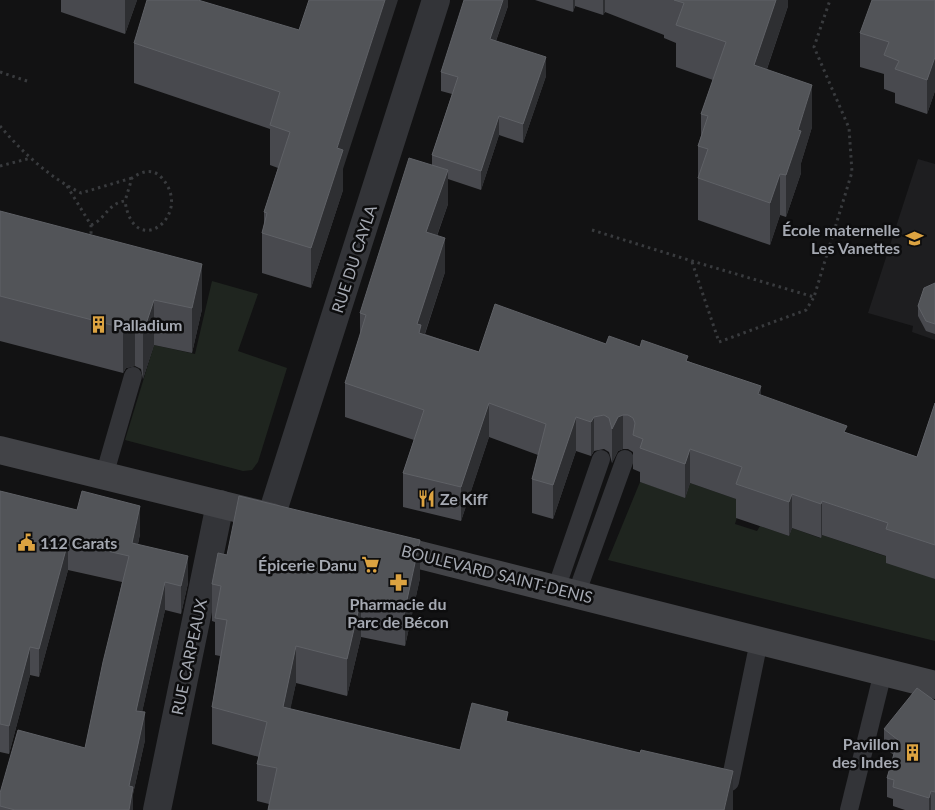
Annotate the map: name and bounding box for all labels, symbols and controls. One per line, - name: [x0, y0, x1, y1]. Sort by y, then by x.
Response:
- street label: RUE DU CAYLA: [327, 202, 380, 315]
- place label: École maternelle Les Vanettes: [782, 220, 900, 257]
- school or university icon: École maternelle Les Vanettes: [904, 229, 924, 249]
- building icon: Palladium: [89, 315, 109, 335]
- place label: Palladium: [113, 315, 182, 334]
- restaurant icon: Ze Kiff: [416, 489, 436, 509]
- place label: Ze Kiff: [440, 489, 488, 508]
- public building icon: 112 Carats: [16, 533, 36, 553]
- place label: 112 Carats: [40, 533, 117, 552]
- street label: BOULEVARD SAINT-DENIS: [399, 541, 595, 607]
- place label: Épicerie Danu: [258, 555, 357, 574]
- supermarket icon: Épicerie Danu: [361, 555, 381, 575]
- pharmacy icon: Pharmacie du Parc de Bécon: [388, 573, 408, 593]
- place label: Pharmacie du Parc de Bécon: [347, 594, 449, 631]
- street label: RUE CARPEAUX: [167, 597, 210, 717]
- place label: Pavillon des Indes: [832, 734, 899, 771]
- building icon: Pavillon des Indes: [903, 743, 923, 763]

